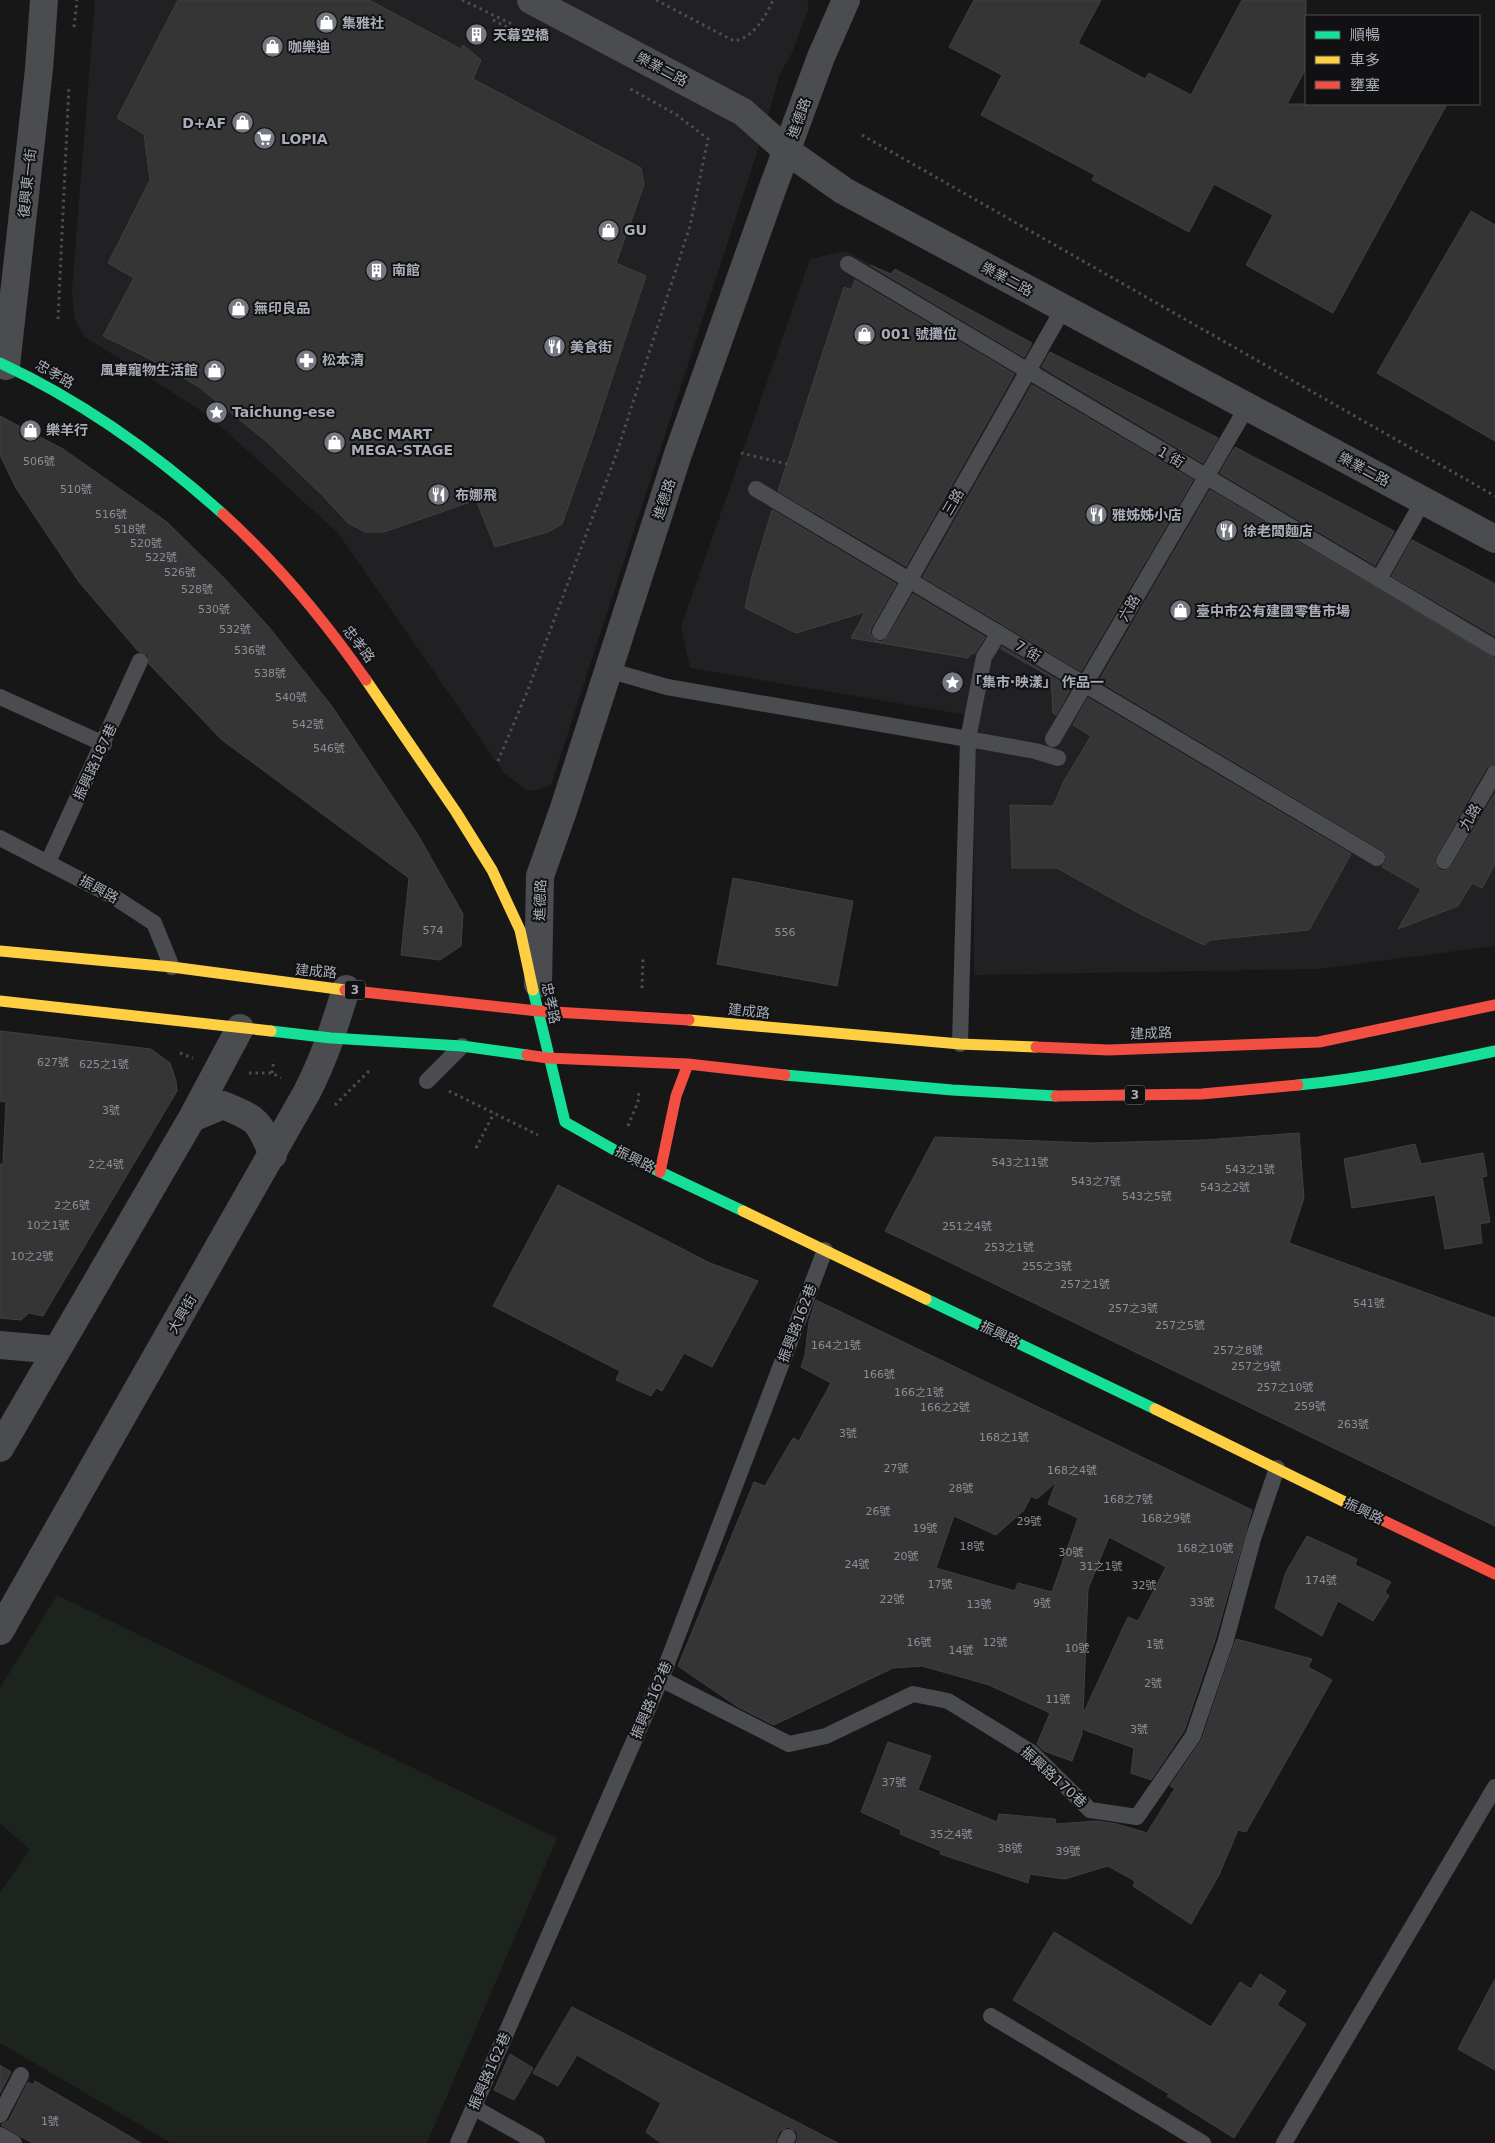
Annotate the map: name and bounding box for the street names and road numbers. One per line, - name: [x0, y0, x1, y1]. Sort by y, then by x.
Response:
- street label: 樂業二路: [634, 49, 690, 89]
- street label: 進德路: [784, 96, 814, 140]
- street label: 復興東一街: [15, 147, 39, 219]
- street label: 樂業二路: [979, 259, 1035, 299]
- street label: 忠孝路: [33, 357, 77, 391]
- street label: 1 街: [1155, 443, 1187, 471]
- street label: 樂業二路: [1336, 449, 1392, 489]
- street label: 進德路: [650, 477, 678, 521]
- street label: 三路: [939, 486, 967, 518]
- street label: 六路: [1115, 592, 1143, 624]
- street label: 忠孝路: [340, 622, 378, 666]
- street label: 7 街: [1012, 637, 1044, 665]
- street label: 振興路187巷: [70, 721, 120, 803]
- street label: 九路: [1456, 801, 1484, 833]
- street label: 振興路: [77, 872, 121, 906]
- street label: 進德路: [531, 879, 549, 921]
- street label: 建成路: [294, 961, 338, 981]
- road number: 3: [345, 980, 365, 1000]
- street label: 忠孝路: [539, 981, 563, 1025]
- street label: 建成路: [727, 1001, 771, 1021]
- street label: 建成路: [1130, 1024, 1172, 1042]
- road number: 3: [1125, 1086, 1145, 1104]
- street label: 振興路: [613, 1143, 657, 1175]
- street label: 振興路162巷: [775, 1282, 819, 1364]
- street label: 大興街: [165, 1292, 199, 1336]
- street label: 振興路: [978, 1318, 1022, 1350]
- street label: 振興路: [1342, 1495, 1386, 1527]
- street label: 振興路162巷: [627, 1659, 675, 1741]
- street label: 振興路170巷: [1018, 1743, 1090, 1811]
- street label: 振興路162巷: [465, 2030, 513, 2112]

